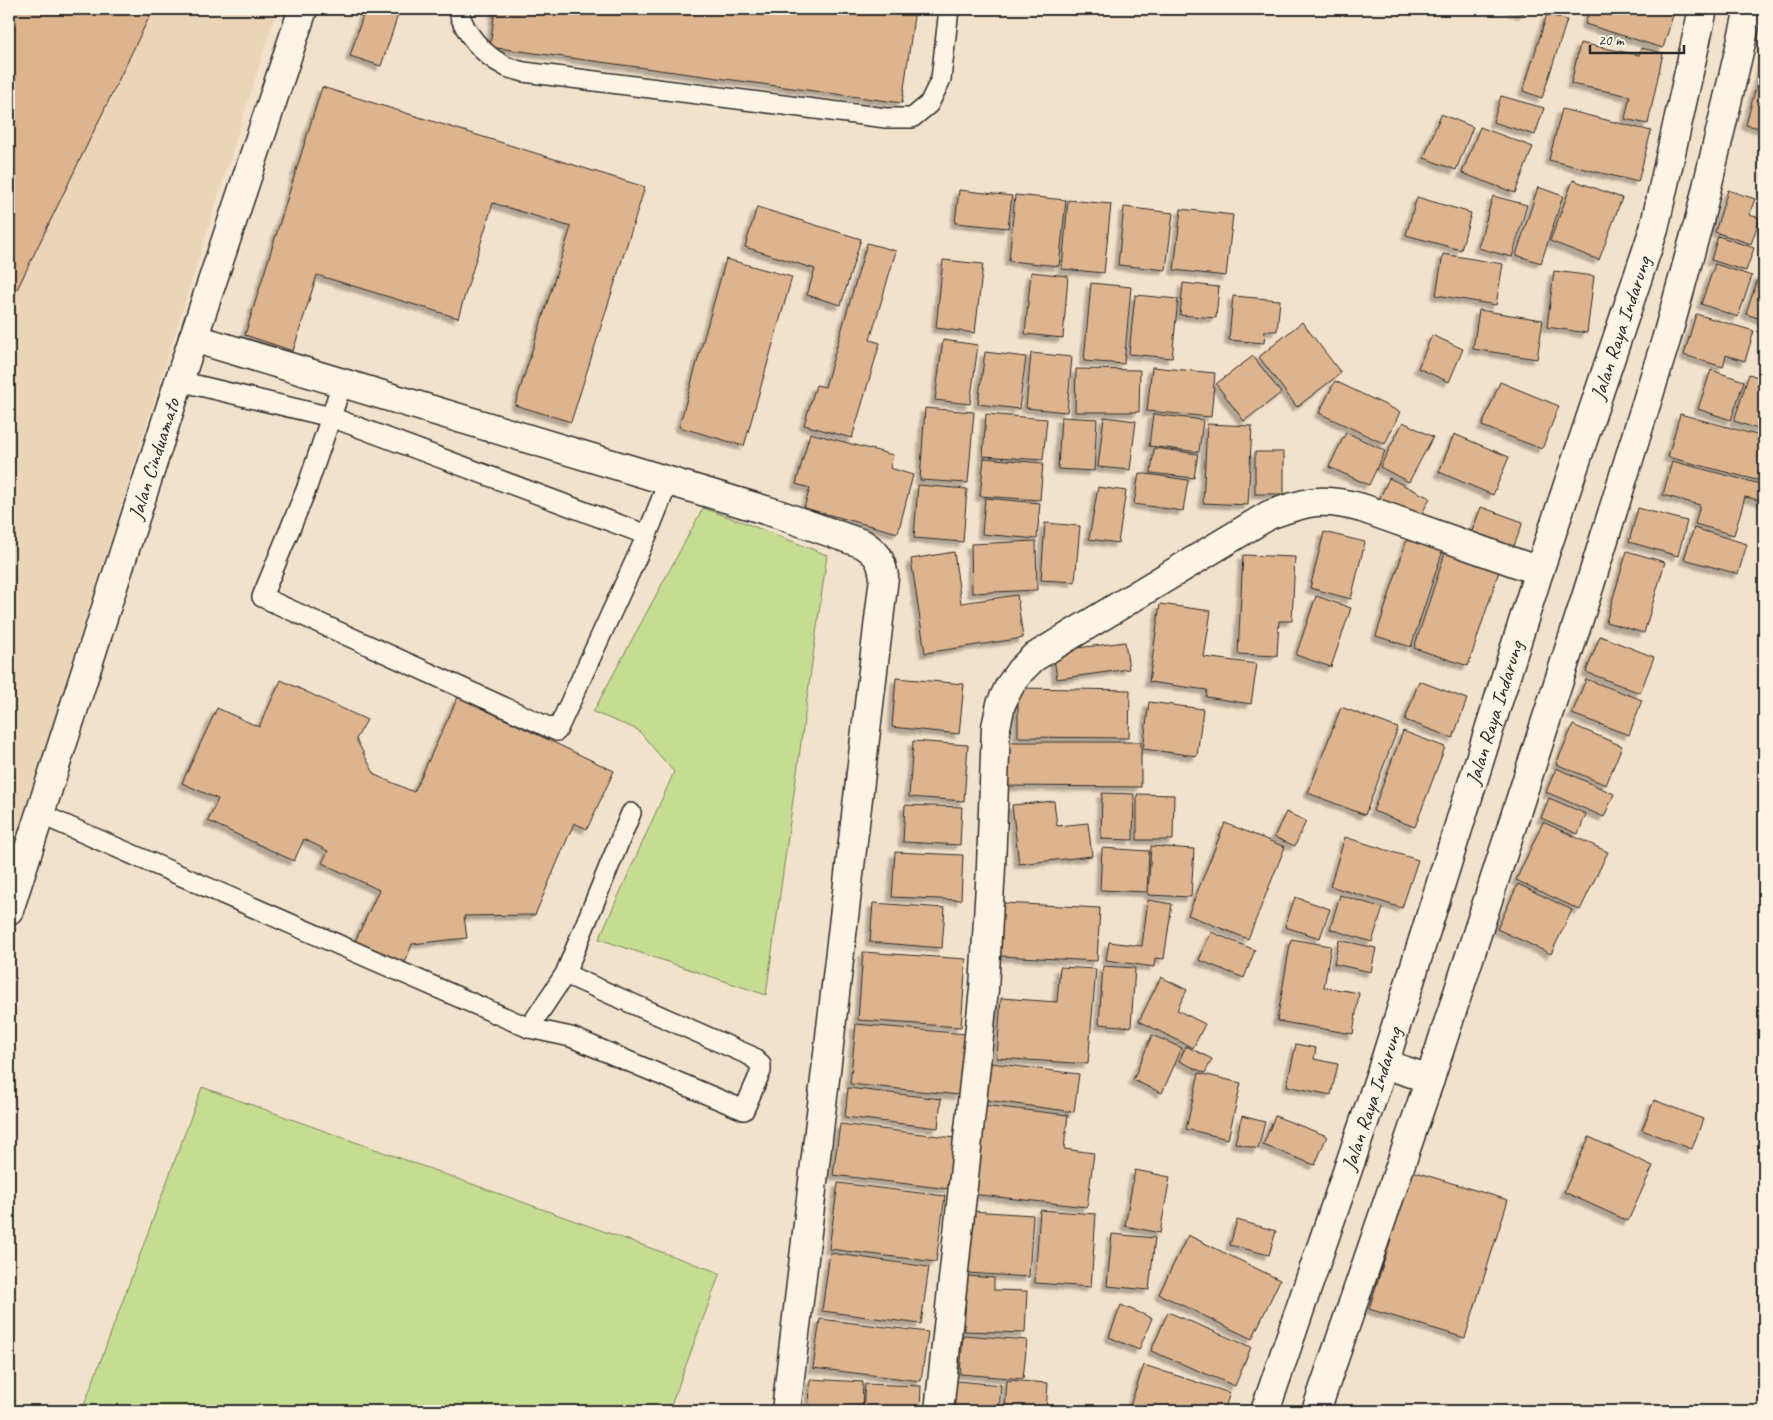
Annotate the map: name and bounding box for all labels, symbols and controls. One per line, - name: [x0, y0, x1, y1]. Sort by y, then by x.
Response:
- scale bar: [1590, 22, 1684, 54]
- text: 20 m: [1598, 31, 1625, 50]
- street label: Jalan Raya Indarung: [1584, 252, 1657, 404]
- street label: Jalan Cinduamato: [122, 393, 186, 523]
- street label: Jalan Raya Indarung: [1459, 636, 1530, 789]
- street label: Jalan Raya Indarung: [1335, 1023, 1408, 1175]

